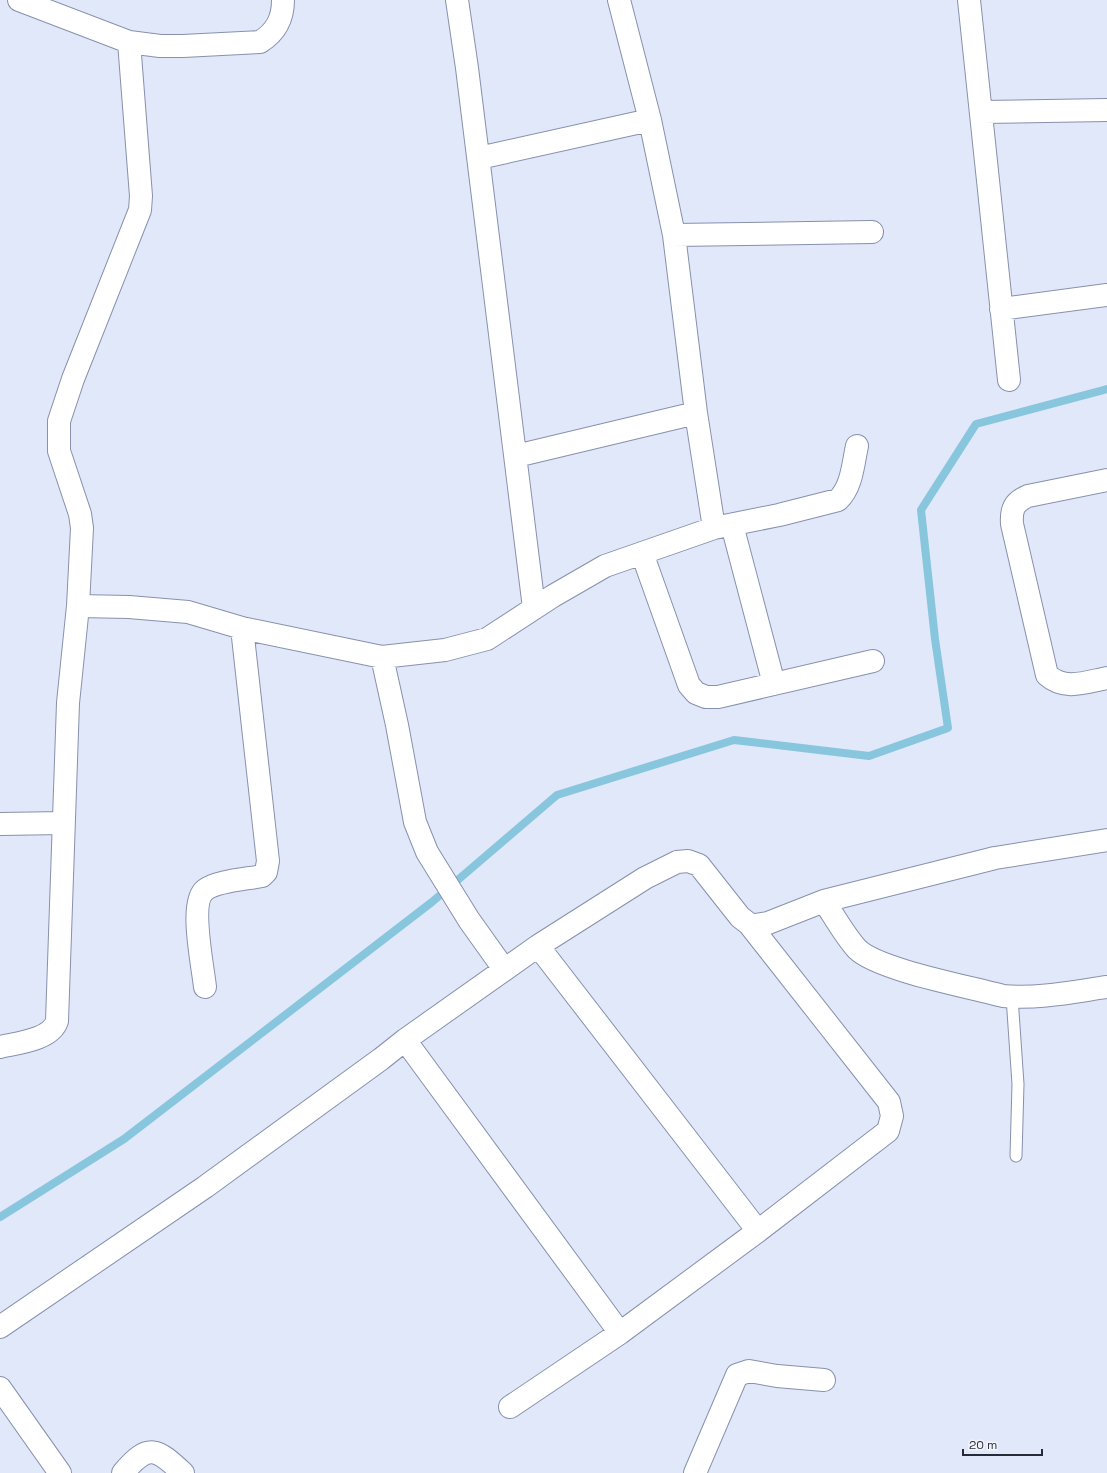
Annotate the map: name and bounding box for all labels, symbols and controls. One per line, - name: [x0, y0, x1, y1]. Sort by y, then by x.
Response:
- scale bar: [963, 1431, 1042, 1457]
- text: 20 m: [969, 1437, 997, 1453]

